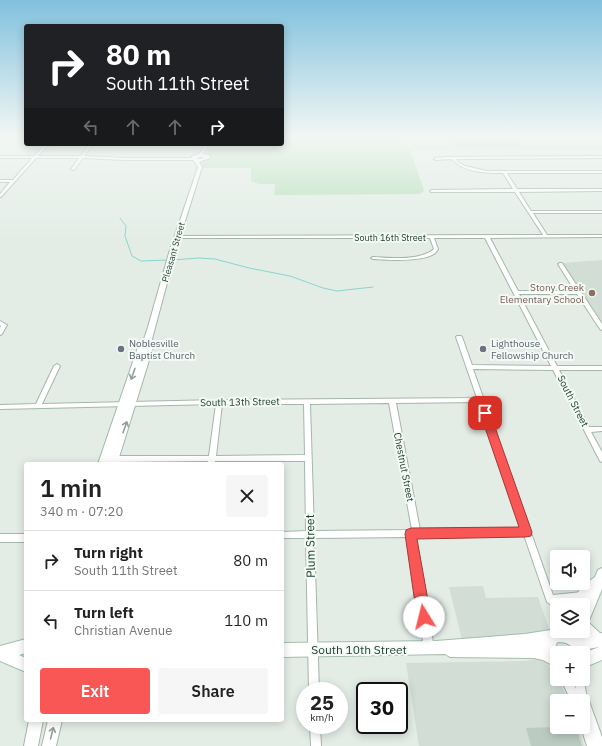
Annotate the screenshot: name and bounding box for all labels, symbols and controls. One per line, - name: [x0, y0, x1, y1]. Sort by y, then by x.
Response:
- text: 80 m: [106, 36, 171, 73]
- icon: right: [40, 40, 92, 92]
- text: South 11th Street: [106, 72, 249, 95]
- icon: left: [80, 116, 102, 138]
- icon: ahead: [122, 116, 144, 138]
- icon: ahead: [164, 116, 186, 138]
- icon: right: [206, 116, 228, 138]
- street label: Pleasant Street: [159, 221, 187, 283]
- street label: South 16th Street: [354, 232, 426, 243]
- place label: Stony Creek Elementary School: [500, 281, 585, 306]
- marker: Stony Creek Elementary School: [587, 288, 597, 298]
- place label: Noblesville Baptist Church: [129, 337, 195, 362]
- place label: Lighthouse Fellowship Church: [491, 337, 574, 362]
- marker: Noblesville Baptist Church: [116, 344, 126, 354]
- marker: Lighthouse Fellowship Church: [478, 344, 488, 354]
- one-way arrow: [129, 367, 136, 380]
- street label: South Street: [554, 373, 592, 429]
- street label: South 13th Street: [200, 395, 280, 409]
- pin: [468, 396, 502, 430]
- icon: arrive: [474, 402, 496, 424]
- one-way arrow: [121, 421, 129, 433]
- street label: Chestnut Street: [391, 431, 417, 503]
- text: 1 min: [40, 472, 102, 504]
- button: close: [226, 475, 268, 517]
- text: 340 m · 07:20: [40, 503, 123, 520]
- street label: Plum Street: [302, 514, 318, 578]
- text: Turn right: [74, 543, 143, 562]
- icon: right: [40, 550, 62, 572]
- map controls: [550, 550, 590, 734]
- button: sound: [550, 550, 590, 590]
- text: 80 m: [233, 551, 268, 570]
- text: South 11th Street: [74, 562, 178, 579]
- position arrow: [403, 596, 445, 638]
- button: layers: [550, 598, 590, 638]
- text: Turn left: [74, 603, 134, 622]
- icon: left: [40, 610, 62, 632]
- text: 110 m: [224, 611, 268, 630]
- text: Christian Avenue: [74, 622, 172, 639]
- street label: South 10th Street: [311, 642, 407, 657]
- button: +: [550, 646, 590, 686]
- button: Exit: [40, 668, 150, 714]
- button: Share: [158, 668, 268, 714]
- speed limit sign: 30: [356, 682, 408, 734]
- text: 25: [310, 689, 334, 716]
- button: −: [550, 694, 590, 734]
- text: km/h: [310, 711, 334, 724]
- one-way arrow: [49, 727, 56, 740]

